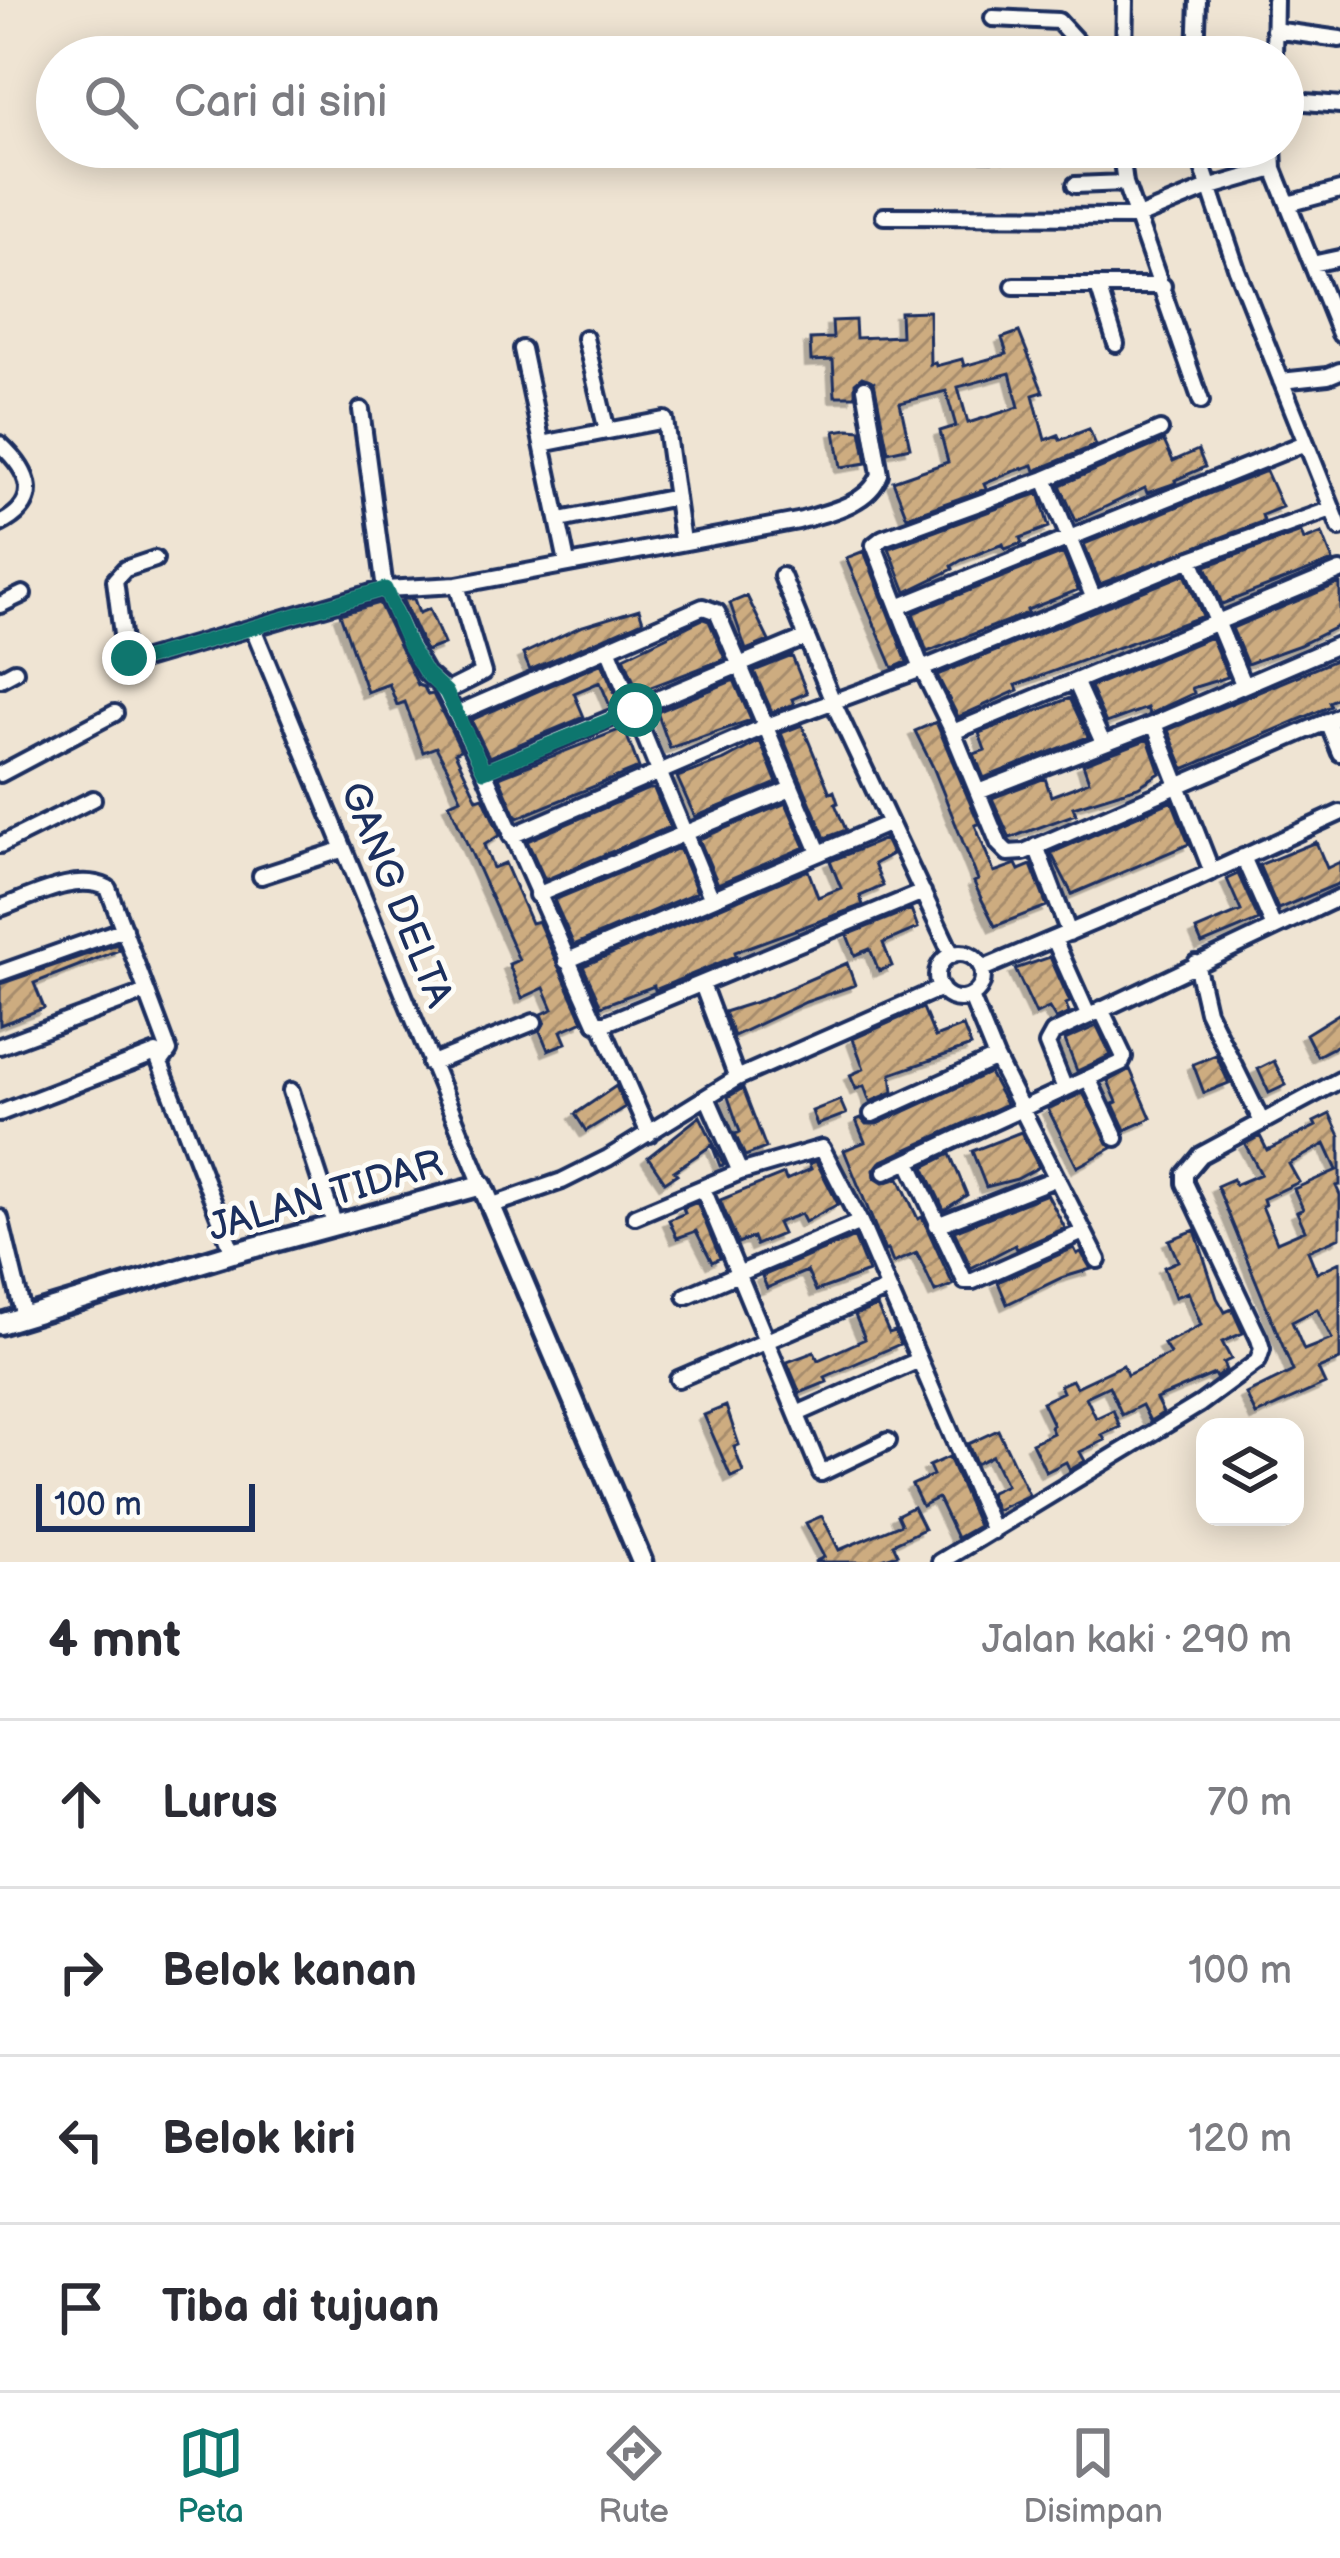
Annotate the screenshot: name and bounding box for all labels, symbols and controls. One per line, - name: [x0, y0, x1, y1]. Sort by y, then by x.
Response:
- search box: [36, 36, 1304, 168]
- icon: search: [78, 69, 144, 135]
- text: Cari di sini: [174, 75, 388, 130]
- route end: [102, 631, 156, 685]
- route start: [608, 683, 662, 737]
- street label: GANG DELTA: [329, 776, 462, 1014]
- street label: JALAN TIDAR: [203, 1140, 448, 1252]
- map controls: [1196, 1418, 1304, 1526]
- button: layers: [1196, 1418, 1304, 1526]
- scale bar: [36, 1478, 255, 1531]
- text: 100 m: [54, 1485, 142, 1525]
- text: 4 mnt: [48, 1610, 181, 1671]
- text: Jalan kaki · 290 m: [982, 1617, 1292, 1664]
- icon: ahead: [48, 1771, 114, 1837]
- text: Lurus: [162, 1776, 278, 1831]
- text: 70 m: [1207, 1780, 1292, 1827]
- icon: right: [48, 1939, 114, 2005]
- text: Belok kanan: [162, 1944, 417, 1999]
- text: 100 m: [1188, 1948, 1292, 1995]
- icon: left: [48, 2107, 114, 2173]
- text: Belok kiri: [162, 2112, 356, 2167]
- text: 120 m: [1188, 2116, 1292, 2163]
- icon: arrive: [48, 2275, 114, 2341]
- text: Tiba di tujuan: [162, 2280, 440, 2335]
- tab: Peta: [177, 2420, 244, 2532]
- tab: Rute: [598, 2420, 669, 2532]
- tab: Disimpan: [1023, 2420, 1163, 2532]

